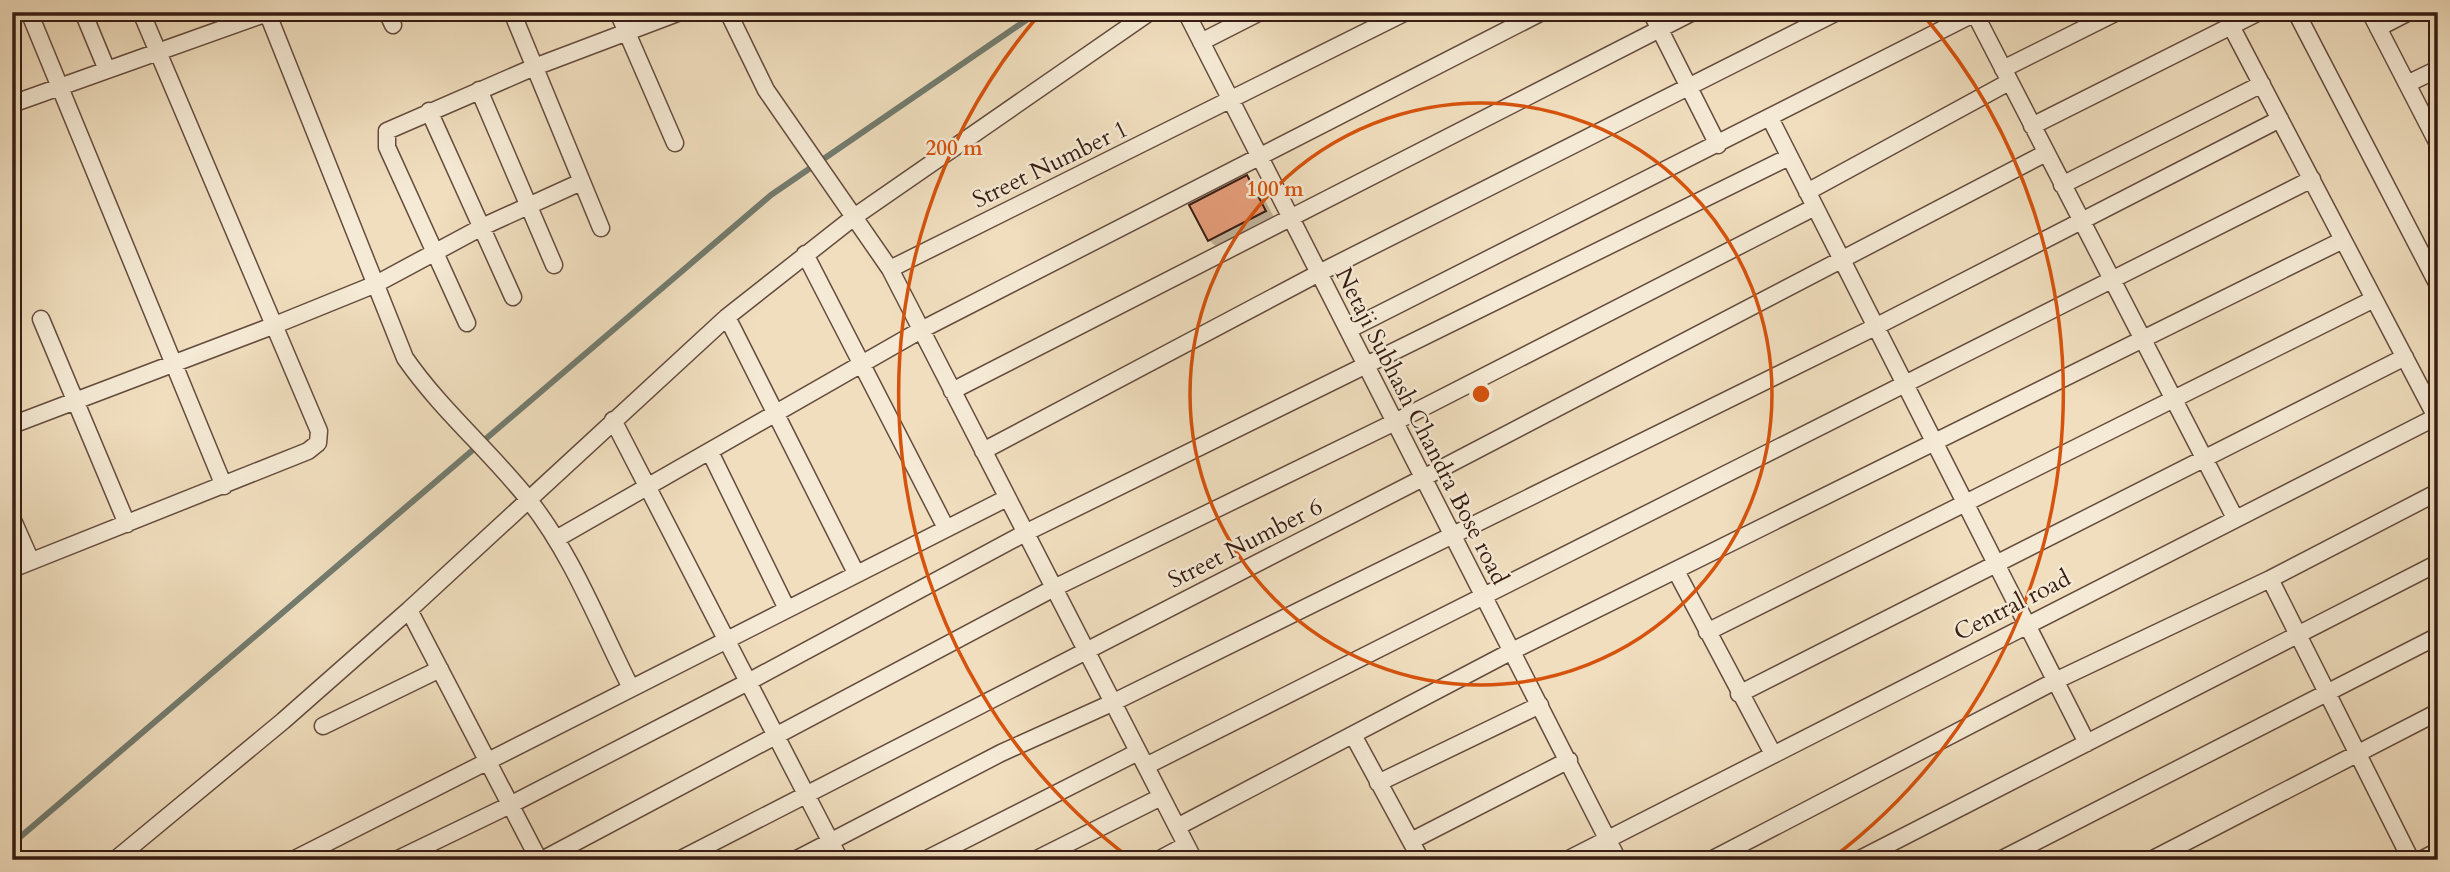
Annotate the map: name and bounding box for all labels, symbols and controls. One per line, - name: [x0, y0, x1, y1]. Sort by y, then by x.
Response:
- street label: Street Number 1: [967, 112, 1134, 216]
- text: 200 m: [925, 134, 983, 163]
- text: 100 m: [1246, 175, 1304, 204]
- street label: Netaji Subhash Chandra Bose road: [1327, 262, 1516, 591]
- centre of rings: [1469, 382, 1493, 406]
- street label: Street Number 6: [1162, 490, 1328, 597]
- street label: Central road: [1948, 562, 2077, 649]

